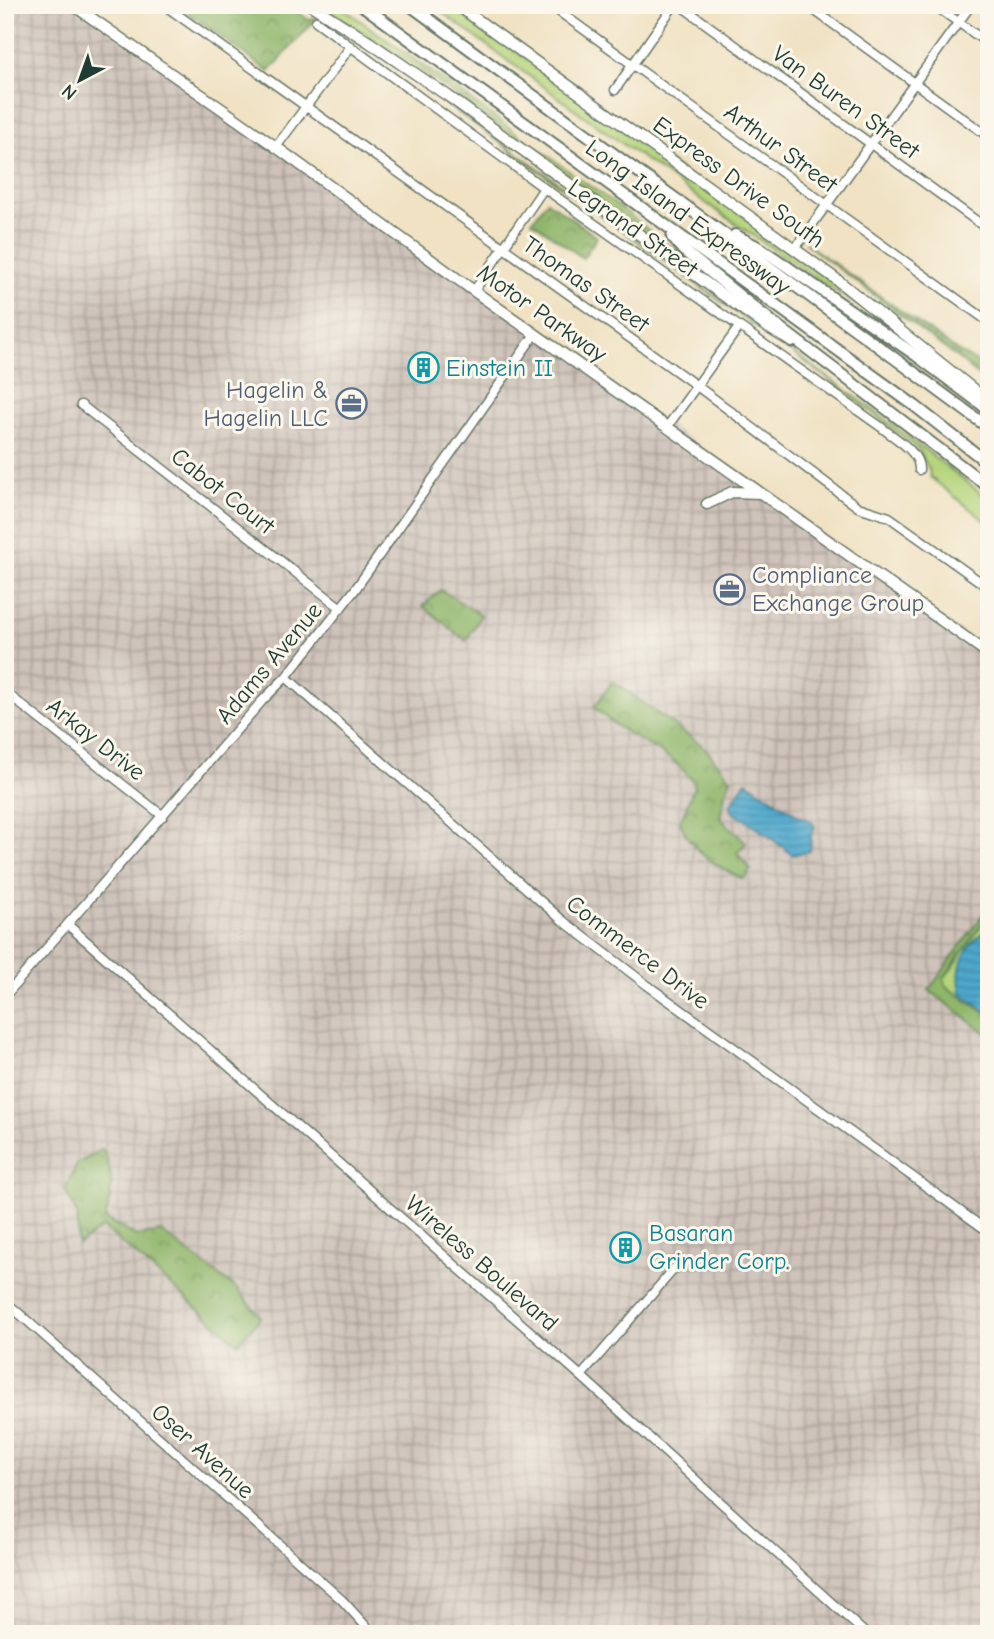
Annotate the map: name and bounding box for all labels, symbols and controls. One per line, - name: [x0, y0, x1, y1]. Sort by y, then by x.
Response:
- street label: Van Buren Street: [767, 39, 926, 165]
- north arrow: [46, 46, 116, 116]
- text: N: [58, 80, 81, 104]
- street label: Arthur Street: [719, 98, 844, 199]
- street label: Express Drive South: [648, 110, 830, 254]
- street label: Long Island Expressway: [580, 133, 796, 301]
- street label: Legrand Street: [563, 173, 704, 284]
- street label: Thomas Street: [517, 230, 656, 339]
- street label: Motor Parkway: [472, 258, 613, 368]
- building icon: Einstein II: [406, 351, 440, 385]
- place label: Einstein II: [446, 354, 553, 382]
- place label: Hagelin & Hagelin LLC: [204, 376, 328, 432]
- office icon: Hagelin & Hagelin LLC: [334, 387, 368, 421]
- street label: Cabot Court: [166, 442, 281, 541]
- place label: Compliance Exchange Group: [752, 561, 924, 617]
- office icon: Compliance Exchange Group: [712, 572, 746, 606]
- street label: Adams Avenue: [210, 597, 328, 729]
- street label: Arkay Drive: [41, 692, 151, 786]
- street label: Commerce Drive: [561, 889, 715, 1015]
- street label: Wireless Boulevard: [400, 1189, 564, 1337]
- place label: Basaran Grinder Corp.: [649, 1219, 790, 1275]
- building icon: Basaran Grinder Corp.: [609, 1230, 643, 1264]
- street label: Oser Avenue: [146, 1398, 260, 1504]

